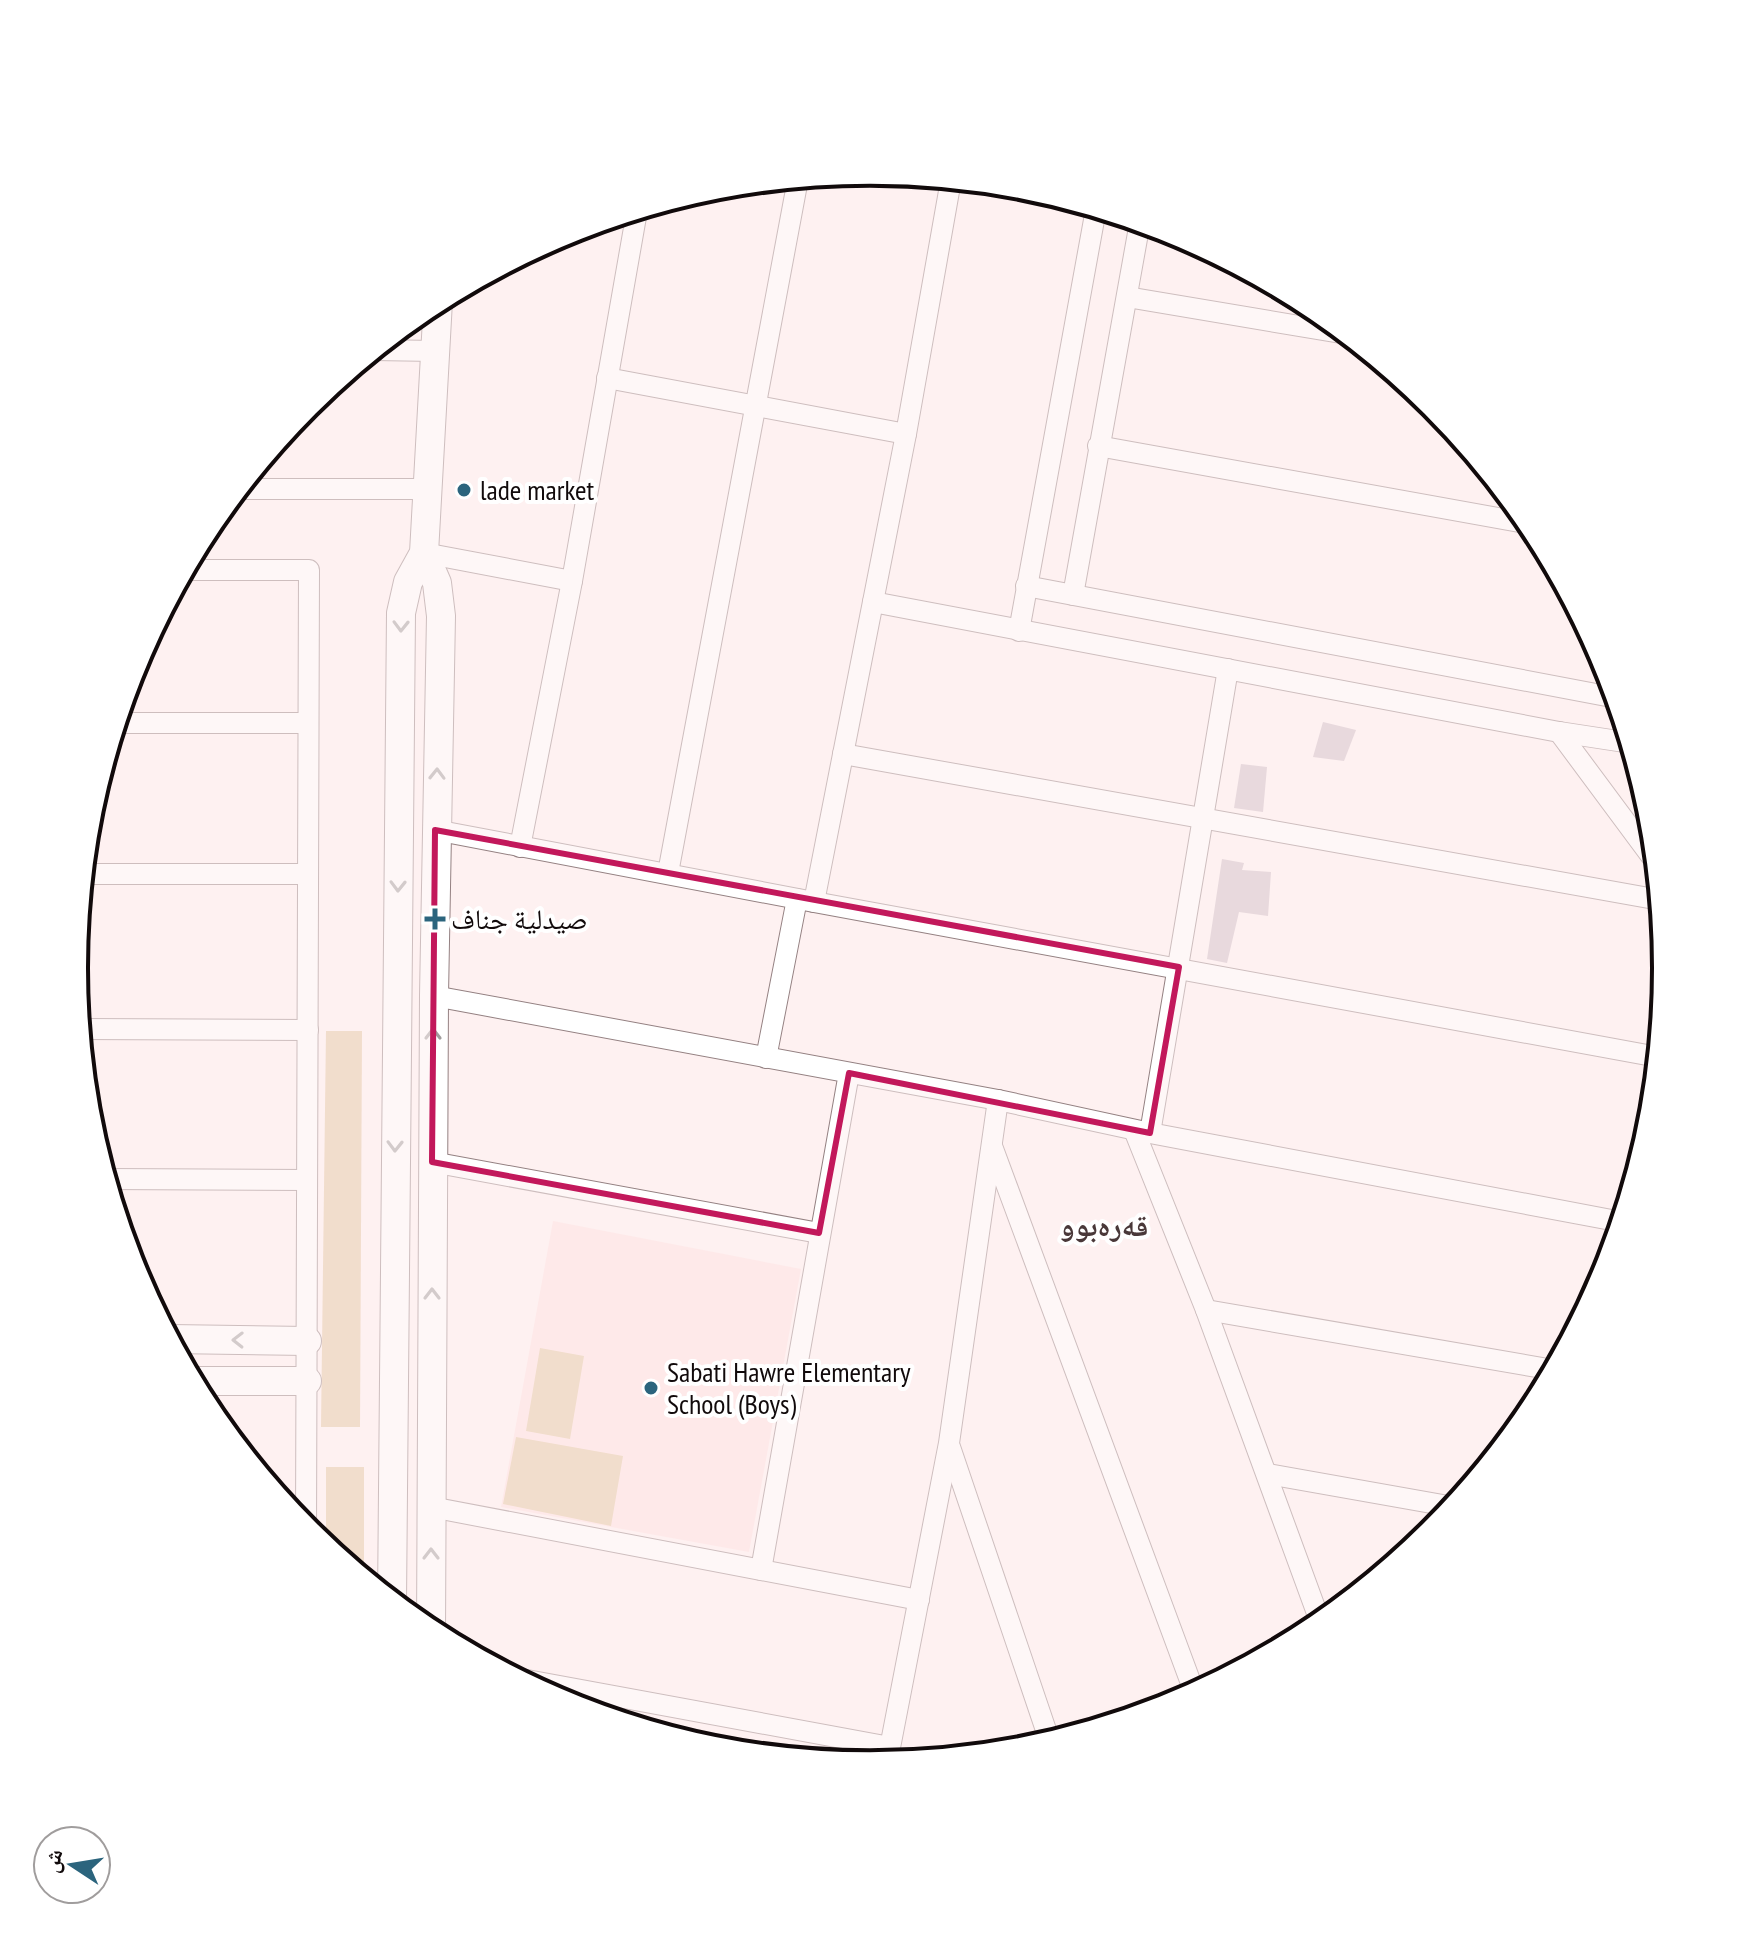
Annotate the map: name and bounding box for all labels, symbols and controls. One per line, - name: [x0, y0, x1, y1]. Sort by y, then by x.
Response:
- place label: lade market: [480, 471, 595, 508]
- marker: lade market: [455, 481, 473, 499]
- one-way arrow: [392, 620, 409, 633]
- one-way arrow: [428, 767, 445, 780]
- one-way arrow: [389, 880, 407, 893]
- place label: صيدلية جناف: [451, 900, 588, 937]
- marker: صيدلية جناف: [426, 910, 444, 928]
- one-way arrow: [424, 1027, 442, 1040]
- one-way arrow: [386, 1140, 404, 1153]
- district label: قەرەبوو: [1060, 1205, 1148, 1244]
- one-way arrow: [423, 1287, 441, 1300]
- one-way arrow: [231, 1331, 244, 1349]
- place label: Sabati Hawre Elementary School (Boys): [667, 1353, 911, 1422]
- marker: Sabati Hawre Elementary School (Boys): [642, 1379, 660, 1397]
- one-way arrow: [422, 1547, 440, 1560]
- north arrow: [32, 1825, 112, 1905]
- text: ش: [36, 1847, 69, 1875]

